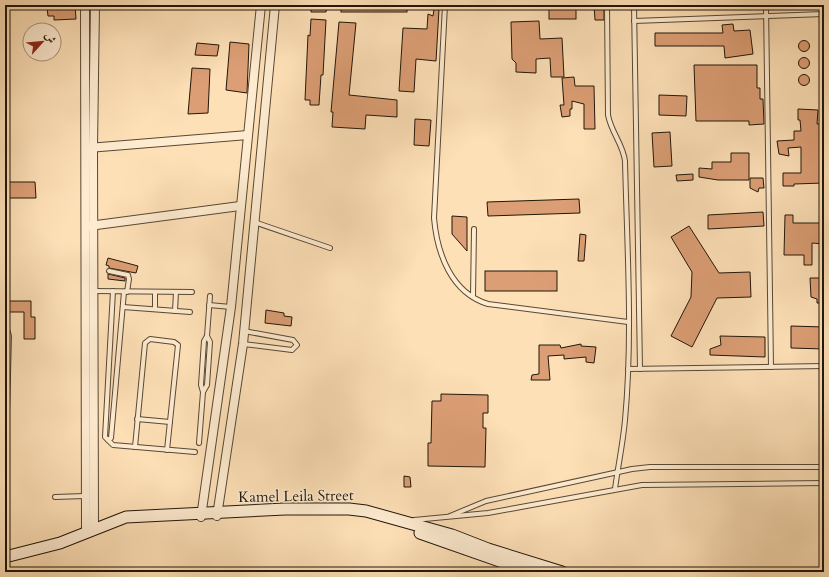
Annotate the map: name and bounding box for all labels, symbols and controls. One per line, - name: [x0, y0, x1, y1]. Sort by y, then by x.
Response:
- north arrow: [22, 22, 62, 62]
- text: ش: [41, 29, 60, 46]
- street label: Kamel Leila Street: [238, 485, 354, 507]

